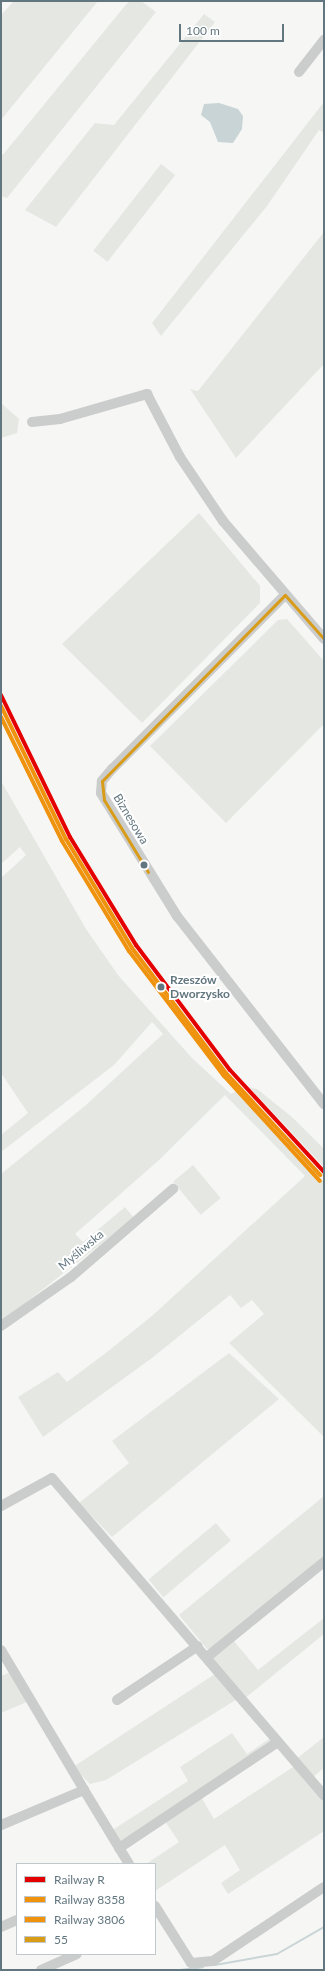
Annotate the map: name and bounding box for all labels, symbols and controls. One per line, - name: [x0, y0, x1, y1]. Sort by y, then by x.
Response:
- scale bar: [181, 16, 286, 42]
- text: 100 m: [186, 23, 220, 38]
- street label: Biznesowa: [110, 791, 152, 847]
- unlabelled marker: [139, 860, 149, 870]
- place label: Rzeszów Dworzysko: [170, 973, 230, 1001]
- marker: Rzeszów Dworzysko: [155, 981, 167, 993]
- street label: Myśliwska: [55, 1227, 107, 1273]
- legend: [16, 1863, 156, 1955]
- text: Railway R: [54, 1872, 105, 1887]
- text: Railway 8358: [54, 1892, 125, 1907]
- text: Railway 3806: [54, 1912, 125, 1927]
- text: 55: [54, 1932, 68, 1947]

